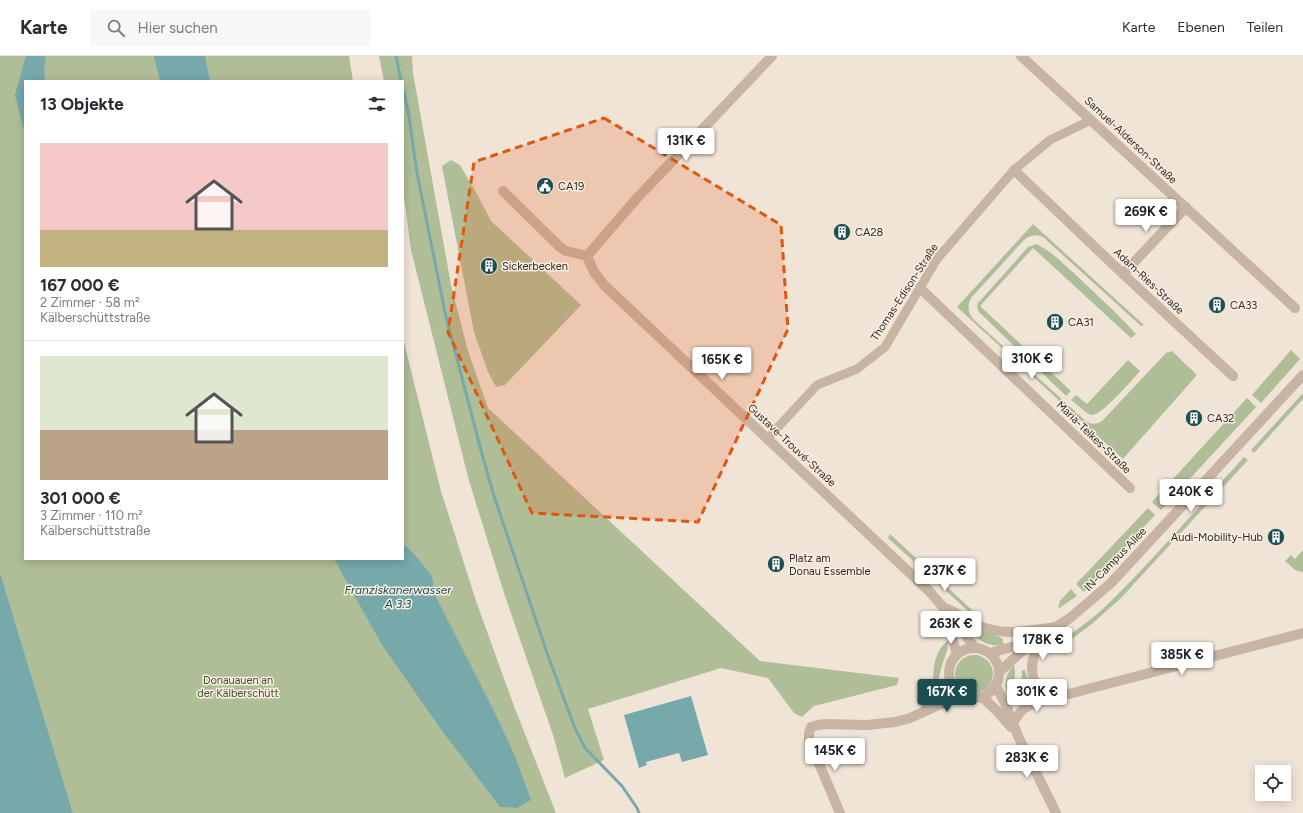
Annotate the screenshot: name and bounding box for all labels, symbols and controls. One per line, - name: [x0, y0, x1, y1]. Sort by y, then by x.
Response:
- search box: [91, 10, 371, 46]
- text: Karte: [20, 16, 67, 39]
- icon: search: [105, 17, 127, 39]
- text: Hier suchen: [137, 19, 218, 37]
- text: Karte: [1122, 19, 1155, 36]
- text: Ebenen: [1177, 19, 1225, 36]
- text: Teilen: [1247, 19, 1283, 36]
- icon: filters: [366, 93, 388, 115]
- text: 13 Objekte: [40, 94, 124, 114]
- street label: Samuel-Alderson-Straße: [1082, 94, 1180, 187]
- pin: 131K €: [653, 128, 719, 162]
- text: 131K €: [667, 133, 706, 148]
- icon: home: [178, 169, 250, 241]
- public building icon: CA19: [535, 176, 555, 196]
- place label: CA19: [558, 180, 584, 193]
- pin: 269K €: [1113, 199, 1179, 233]
- text: 269K €: [1124, 204, 1168, 219]
- building icon: CA28: [832, 222, 852, 242]
- place label: CA28: [855, 226, 884, 239]
- street label: Thomas-Edison-Straße: [868, 241, 941, 343]
- street label: Adam-Ries-Straße: [1111, 246, 1186, 317]
- building icon: Sickerbecken: [479, 256, 499, 276]
- place label: Sickerbecken: [502, 260, 568, 273]
- text: 167 000 €: [40, 275, 119, 295]
- text: 2 Zimmer · 58 m²: [40, 295, 140, 310]
- building icon: CA33: [1207, 295, 1227, 315]
- place label: CA33: [1230, 299, 1257, 312]
- text: Kälberschüttstraße: [40, 310, 150, 325]
- building icon: CA31: [1045, 312, 1065, 332]
- place label: CA31: [1068, 316, 1094, 329]
- pin: 310K €: [999, 346, 1065, 380]
- pin: 165K €: [689, 347, 755, 381]
- text: 310K €: [1011, 351, 1053, 366]
- text: 165K €: [701, 352, 743, 367]
- icon: home: [178, 382, 250, 454]
- street label: Maria-Telkes-Straße: [1054, 398, 1134, 476]
- street label: Gustave-Trouvé-Straße: [745, 401, 838, 490]
- building icon: CA32: [1184, 408, 1204, 428]
- place label: CA32: [1207, 412, 1235, 425]
- pin: 240K €: [1158, 479, 1224, 513]
- text: 240K €: [1169, 484, 1213, 499]
- text: 301 000 €: [40, 488, 121, 508]
- text: 3 Zimmer · 110 m²: [40, 508, 143, 523]
- text: Kälberschüttstraße: [40, 523, 150, 538]
- street label: IN-Campus Allee: [1082, 525, 1149, 594]
- building icon: Audi-Mobility-Hub: [1266, 527, 1286, 547]
- place label: Audi-Mobility-Hub: [1171, 531, 1263, 544]
- place label: Platz am Donau Essemble: [789, 552, 871, 578]
- building icon: Platz am Donau Essemble: [766, 554, 786, 574]
- pin: 237K €: [912, 558, 978, 592]
- text: 237K €: [924, 563, 966, 578]
- water label: Franziskanerwasser A 3.3: [345, 583, 452, 611]
- pin: 263K €: [918, 611, 984, 645]
- text: 263K €: [929, 616, 973, 631]
- pin: 178K €: [1010, 627, 1076, 661]
- text: 178K €: [1022, 632, 1064, 647]
- pin: 385K €: [1149, 642, 1215, 676]
- text: 385K €: [1160, 647, 1204, 662]
- park label: Donauauen an der Kälberschütt: [197, 674, 279, 700]
- pin: 167K €: [914, 679, 980, 713]
- pin: 301K €: [1004, 679, 1070, 713]
- text: 167K €: [926, 684, 968, 699]
- text: 301K €: [1016, 684, 1058, 699]
- pin: 145K €: [802, 738, 868, 772]
- text: 145K €: [814, 743, 856, 758]
- pin: 283K €: [994, 745, 1060, 779]
- text: 283K €: [1005, 750, 1049, 765]
- map controls: [1255, 765, 1291, 801]
- button: locate: [1255, 765, 1291, 801]

